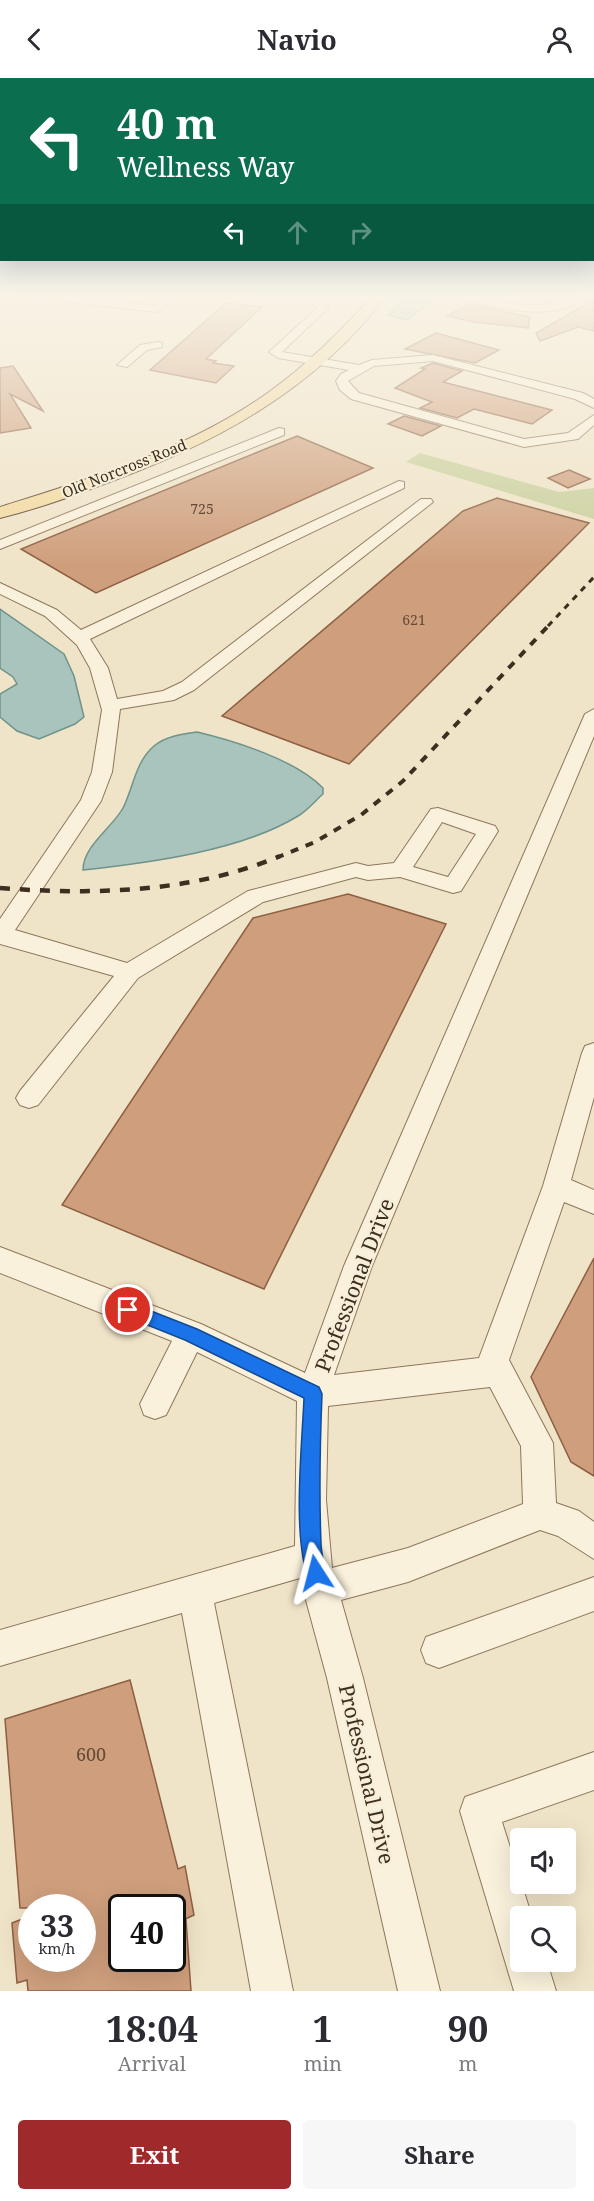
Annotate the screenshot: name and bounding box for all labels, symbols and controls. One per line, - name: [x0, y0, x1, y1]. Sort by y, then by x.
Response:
- text: Navio: [257, 21, 337, 58]
- icon: back: [18, 23, 51, 56]
- icon: person: [543, 23, 576, 56]
- text: 40 m: [117, 94, 217, 151]
- icon: left: [18, 102, 96, 180]
- text: Wellness Way: [117, 148, 294, 185]
- icon: left: [218, 216, 251, 249]
- icon: ahead: [281, 216, 314, 249]
- icon: right: [344, 216, 377, 249]
- street label: Old Norcross Road: [59, 434, 189, 502]
- house number: 725: [190, 499, 214, 518]
- house number: 621: [402, 610, 426, 629]
- street label: Professional Drive: [308, 1194, 400, 1376]
- pin: [102, 1284, 153, 1335]
- icon: arrive: [111, 1293, 144, 1326]
- position arrow: [284, 1541, 348, 1605]
- street label: Professional Drive: [333, 1681, 401, 1867]
- house number: 600: [76, 1742, 106, 1766]
- map controls: [510, 1828, 576, 1972]
- button: sound: [510, 1828, 576, 1894]
- speed limit sign: 40: [108, 1894, 186, 1972]
- text: 33: [40, 1905, 74, 1946]
- button: search: [510, 1906, 576, 1972]
- text: km/h: [39, 1938, 75, 1958]
- text: 18:04: [106, 2004, 198, 2053]
- text: 1: [313, 2004, 333, 2053]
- text: 90: [448, 2004, 488, 2053]
- text: Arrival: [118, 2050, 186, 2077]
- text: min: [304, 2050, 342, 2077]
- text: m: [458, 2050, 477, 2077]
- button: Exit: [18, 2120, 291, 2189]
- button: Share: [303, 2120, 576, 2189]

